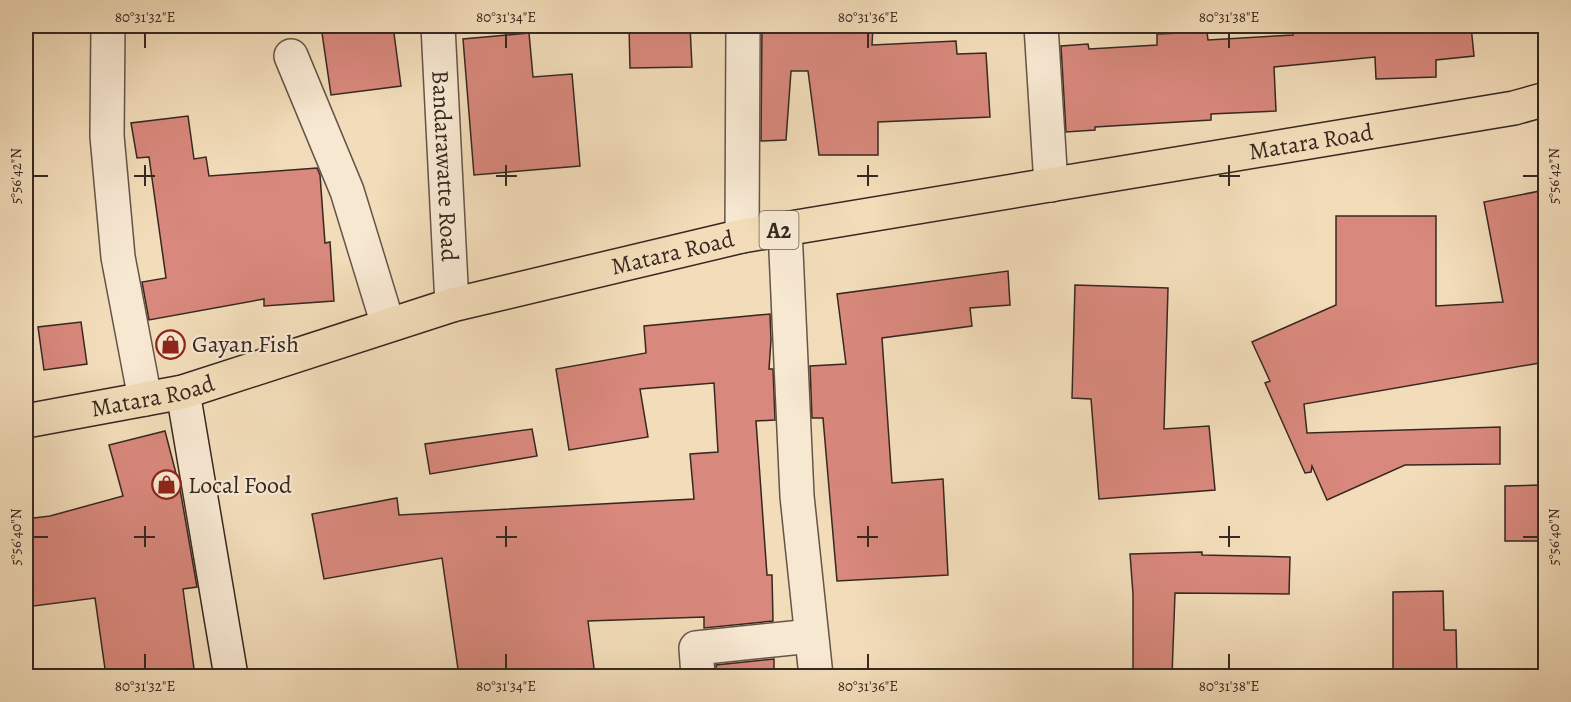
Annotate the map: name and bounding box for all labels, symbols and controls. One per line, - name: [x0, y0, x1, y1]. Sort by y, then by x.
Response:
- text: 80°31'32"E: [115, 7, 175, 27]
- text: 80°31'34"E: [476, 7, 536, 27]
- text: 80°31'36"E: [838, 7, 898, 27]
- text: 80°31'38"E: [1199, 7, 1259, 27]
- street label: Bandarawatte Road: [424, 69, 466, 262]
- street label: Matara Road: [1246, 116, 1375, 168]
- text: 5°56'42"N: [6, 148, 26, 204]
- text: 5°56'42"N: [1544, 148, 1564, 204]
- road number: A2: [760, 211, 798, 249]
- street label: Matara Road: [608, 222, 737, 283]
- shop icon: Gayan Fish: [155, 328, 187, 360]
- place label: Gayan Fish: [192, 328, 299, 360]
- street label: Matara Road: [88, 367, 218, 425]
- shop icon: Local Food: [151, 469, 183, 501]
- place label: Local Food: [188, 469, 292, 501]
- text: 5°56'40"N: [6, 508, 26, 566]
- text: 5°56'40"N: [1544, 508, 1564, 566]
- text: 80°31'32"E: [115, 676, 175, 696]
- text: 80°31'34"E: [476, 676, 536, 696]
- text: 80°31'36"E: [838, 676, 898, 696]
- text: 80°31'38"E: [1199, 676, 1259, 696]

